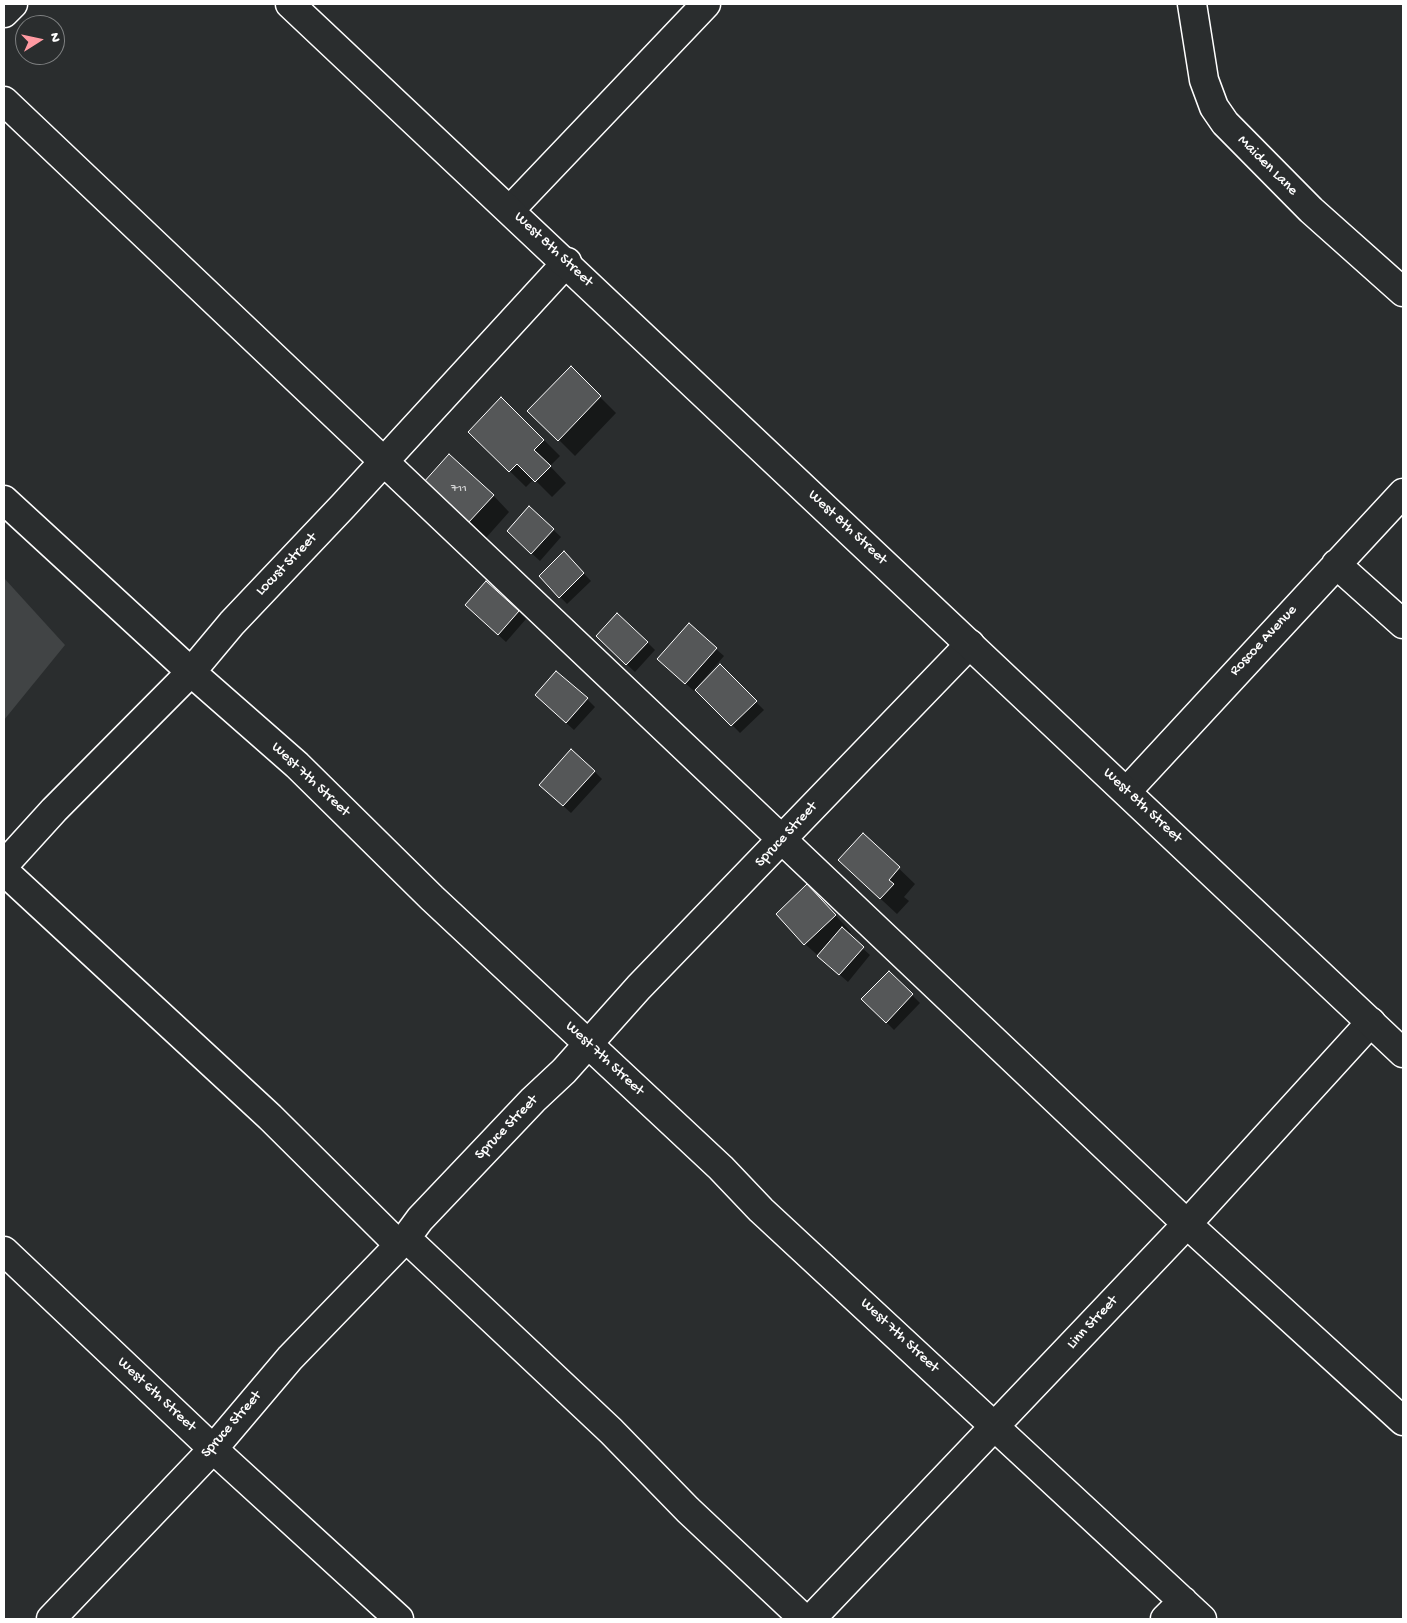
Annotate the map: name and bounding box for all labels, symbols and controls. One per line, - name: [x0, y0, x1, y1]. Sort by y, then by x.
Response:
- north arrow: [15, 15, 65, 65]
- text: N: [45, 31, 63, 43]
- street label: Maiden Lane: [1233, 132, 1301, 200]
- street label: West 8th Street: [510, 209, 596, 291]
- house number: 711: [451, 482, 467, 496]
- street label: West 8th Street: [804, 487, 890, 569]
- street label: Locust Street: [253, 530, 321, 600]
- street label: Roscoe Avenue: [1227, 602, 1301, 680]
- street label: West 7th Street: [267, 739, 353, 821]
- street label: West 8th Street: [1099, 765, 1185, 847]
- street label: Spruce Street: [752, 798, 822, 872]
- street label: West 7th Street: [561, 1018, 647, 1100]
- street label: Spruce Street: [472, 1092, 542, 1164]
- street label: Linn Street: [1064, 1293, 1122, 1353]
- street label: West 7th Street: [856, 1295, 942, 1377]
- street label: West 6th Street: [113, 1354, 199, 1436]
- street label: Spruce Street: [198, 1388, 266, 1462]

